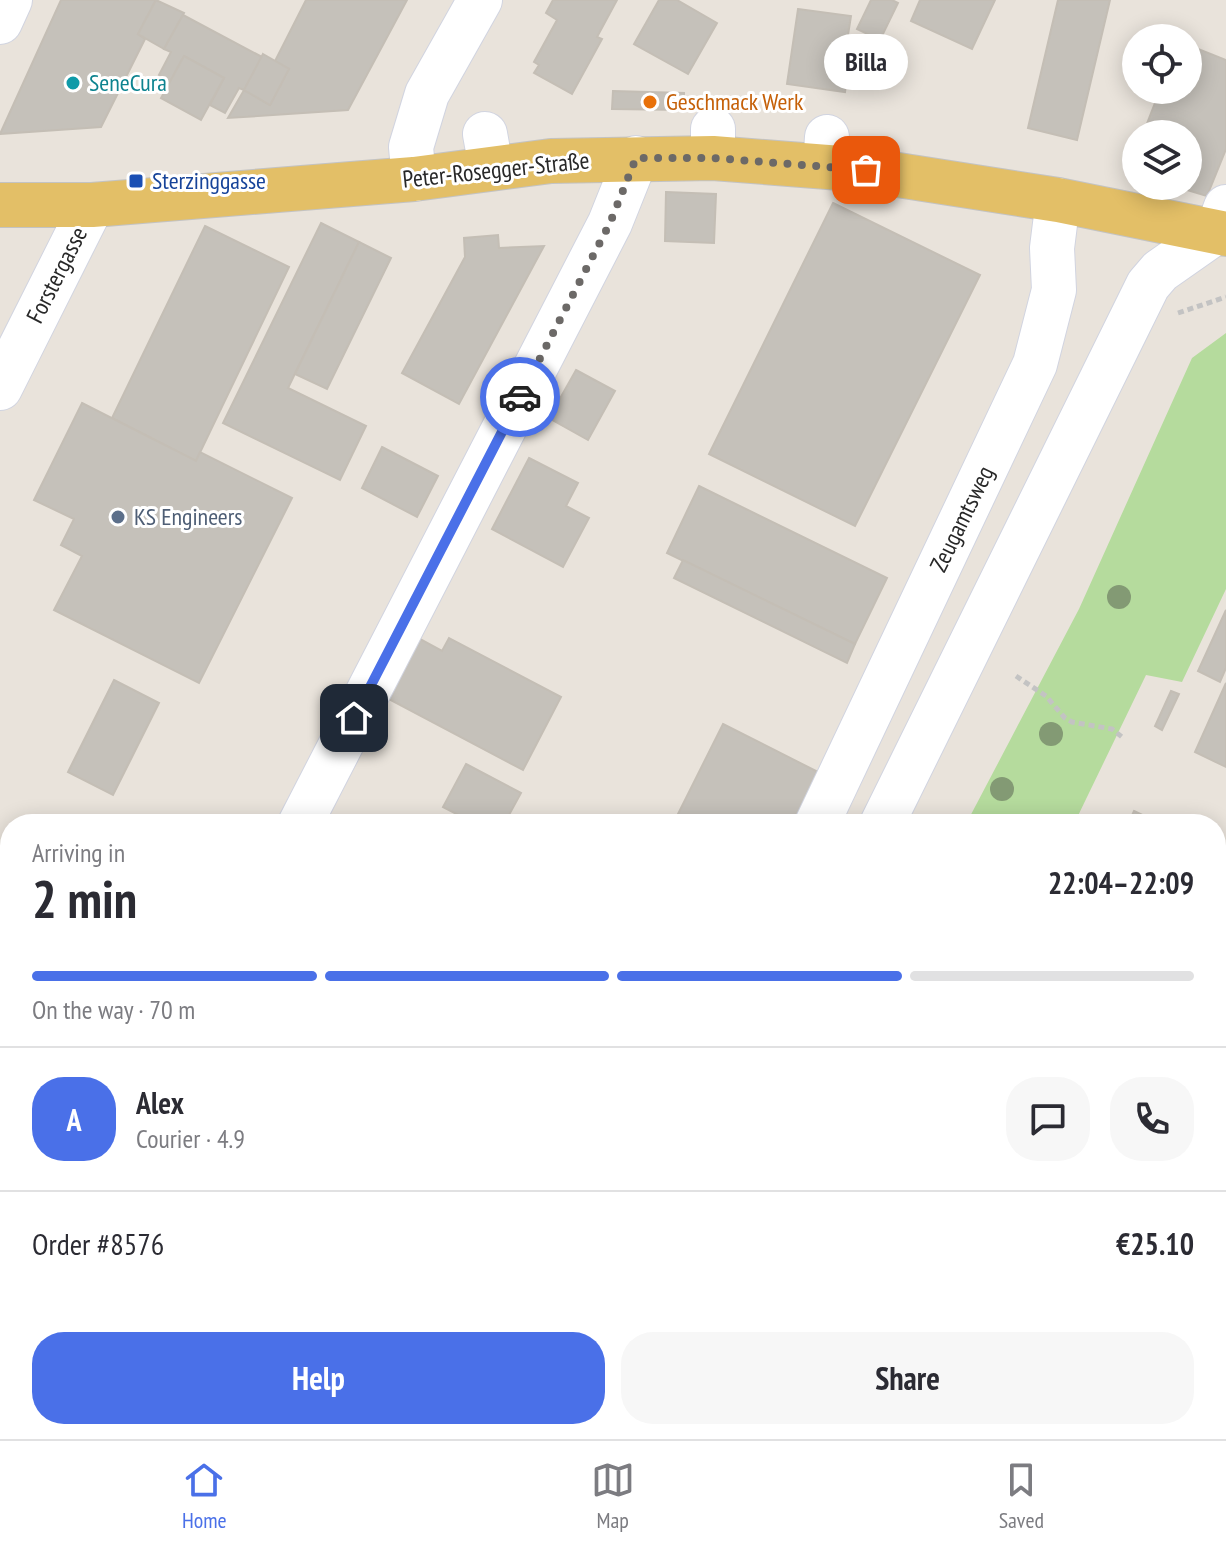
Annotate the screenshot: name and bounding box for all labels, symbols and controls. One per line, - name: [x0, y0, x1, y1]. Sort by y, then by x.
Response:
- map controls: [1122, 24, 1202, 200]
- button: locate: [1122, 24, 1202, 104]
- callout: Billa: [824, 34, 908, 90]
- text: Billa: [845, 45, 887, 78]
- place label: SeneCura: [89, 67, 167, 98]
- marker: SeneCura: [64, 74, 82, 92]
- place label: Geschmack Werk: [666, 86, 804, 117]
- marker: Geschmack Werk: [641, 93, 659, 111]
- button: layers: [1122, 120, 1202, 200]
- pin: [832, 136, 900, 204]
- street label: Peter-Rosegger-Straße: [401, 144, 591, 195]
- icon: bag: [844, 148, 888, 192]
- place label: Sterzinggasse: [152, 165, 266, 196]
- marker: Sterzinggasse: [127, 172, 145, 190]
- street label: Forstergasse: [19, 221, 94, 328]
- courier: [480, 357, 560, 437]
- icon: car: [498, 375, 542, 419]
- street label: Zeugamtsweg: [923, 461, 1001, 577]
- place label: KS Engineers: [134, 501, 242, 532]
- marker: KS Engineers: [109, 508, 127, 526]
- pin: [320, 684, 388, 752]
- icon: home: [332, 696, 376, 740]
- text: Arriving in: [32, 836, 125, 869]
- text: 22:04–22:09: [1048, 863, 1194, 902]
- text: 2 min: [32, 865, 137, 932]
- text: On the way · 70 m: [32, 993, 195, 1026]
- button: chat: [1006, 1077, 1090, 1161]
- button: phone: [1110, 1077, 1194, 1161]
- text: Alex: [136, 1083, 184, 1122]
- text: A: [66, 1100, 82, 1139]
- text: Courier · 4.9: [136, 1122, 245, 1155]
- text: Order #8576: [32, 1224, 164, 1263]
- text: €25.10: [1116, 1224, 1194, 1263]
- button: Help: [32, 1332, 605, 1424]
- button: Share: [621, 1332, 1194, 1424]
- tab: Home: [182, 1458, 227, 1534]
- tab: Map: [591, 1458, 635, 1534]
- tab: Saved: [999, 1458, 1044, 1534]

